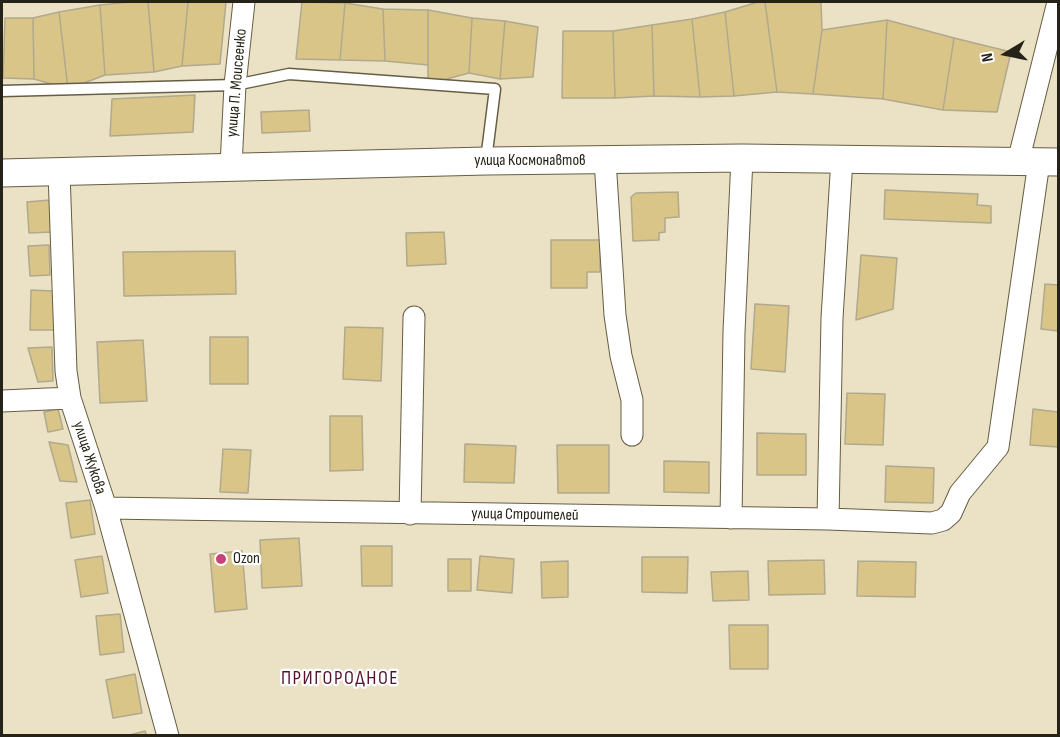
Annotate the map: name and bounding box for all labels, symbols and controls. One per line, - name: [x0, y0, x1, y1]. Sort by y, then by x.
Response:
- north arrow: [976, 24, 1036, 84]
- street label: улица П. Моисеенко: [223, 28, 251, 138]
- text: N: [978, 51, 998, 63]
- street label: улица Космонавтов: [474, 151, 586, 171]
- street label: улица Жукова: [68, 419, 110, 497]
- street label: улица Строителей: [471, 504, 579, 526]
- place label: Ozon: [233, 549, 260, 569]
- marker: Ozon: [214, 552, 228, 566]
- district label: ПРИГОРОДНОЕ: [281, 667, 399, 691]

